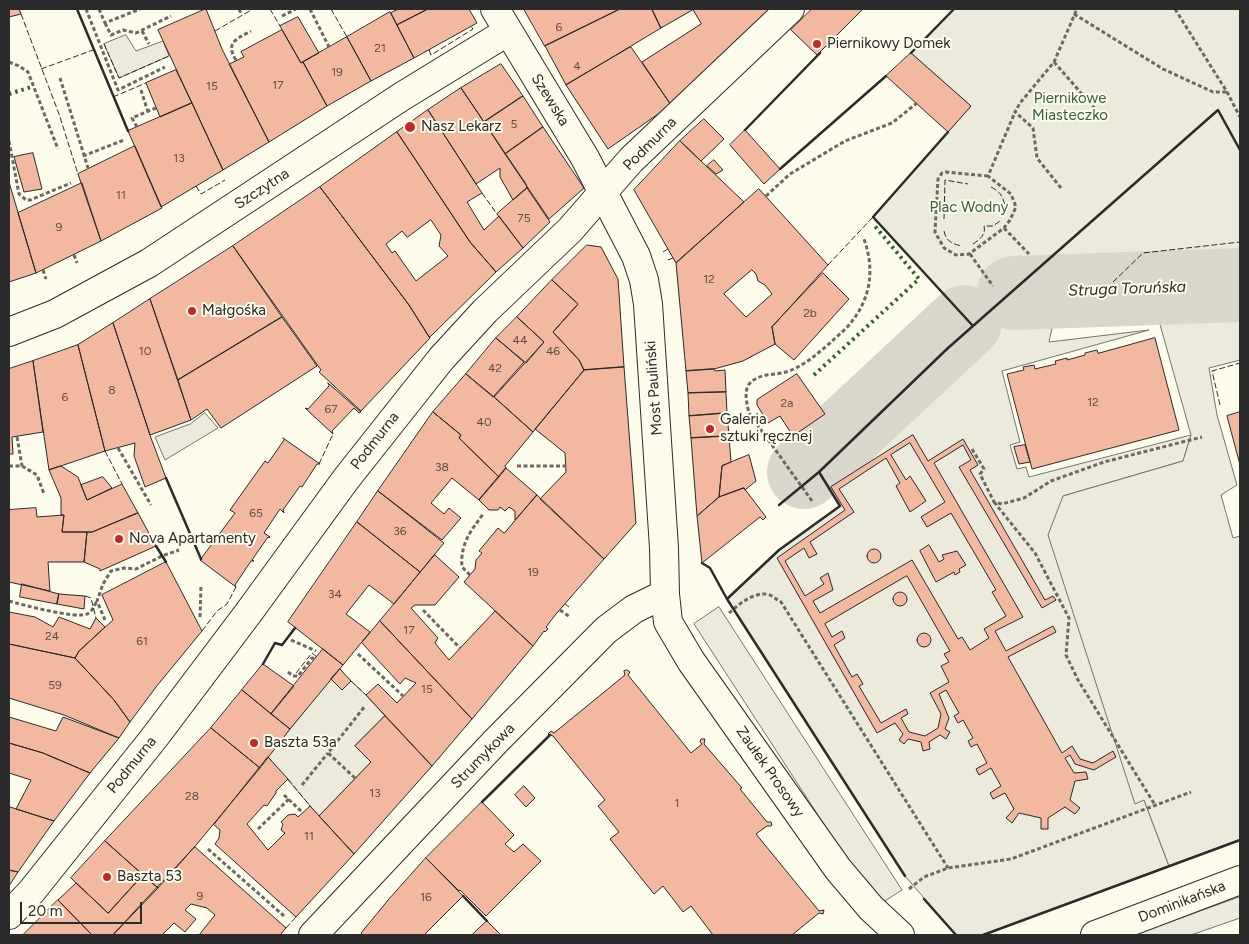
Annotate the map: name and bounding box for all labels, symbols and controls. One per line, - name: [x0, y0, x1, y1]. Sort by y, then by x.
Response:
- house number: 6: [556, 20, 562, 34]
- place label: Piernikowy Domek: [827, 35, 950, 53]
- marker: Piernikowy Domek: [811, 38, 823, 50]
- house number: 21: [374, 41, 386, 55]
- house number: 4: [573, 59, 581, 73]
- house number: 19: [331, 65, 343, 79]
- street label: Szewska: [527, 71, 573, 129]
- house number: 17: [272, 78, 284, 92]
- house number: 15: [206, 79, 218, 93]
- park label: Piernikowe Miasteczko: [1032, 90, 1108, 125]
- street label: Podmurna: [620, 114, 680, 174]
- house number: 5: [511, 117, 517, 131]
- place label: Nasz Lekarz: [421, 118, 502, 136]
- marker: Nasz Lekarz: [403, 120, 417, 134]
- house number: 13: [173, 151, 185, 165]
- street label: Szczytna: [231, 165, 293, 213]
- house number: 11: [116, 188, 126, 202]
- park label: Plac Wodny: [930, 199, 1008, 217]
- house number: 75: [517, 211, 531, 225]
- house number: 9: [56, 220, 62, 234]
- house number: 12: [703, 272, 715, 286]
- water label: Struga Toruńska: [1068, 277, 1186, 301]
- place label: Małgośka: [202, 302, 266, 320]
- marker: Małgośka: [186, 305, 198, 317]
- house number: 2b: [803, 306, 817, 320]
- house number: 44: [513, 333, 527, 347]
- street label: Most Pauliński: [642, 340, 666, 436]
- house number: 10: [139, 344, 151, 358]
- house number: 46: [546, 344, 560, 358]
- house number: 42: [488, 361, 502, 375]
- house number: 8: [108, 383, 116, 397]
- house number: 6: [62, 390, 68, 404]
- house number: 12: [1087, 395, 1099, 409]
- house number: 2a: [781, 396, 793, 410]
- house number: 67: [324, 402, 338, 416]
- street label: Podmurna: [347, 409, 403, 473]
- place label: Galeria sztuki ręcznej: [720, 411, 812, 446]
- house number: 40: [476, 415, 492, 429]
- marker: Galeria sztuki ręcznej: [704, 423, 716, 435]
- house number: 38: [435, 460, 449, 474]
- house number: 65: [249, 506, 263, 520]
- house number: 36: [393, 524, 407, 538]
- place label: Nova Apartamenty: [129, 530, 256, 548]
- marker: Nova Apartamenty: [113, 533, 125, 545]
- house number: 19: [527, 565, 539, 579]
- house number: 34: [328, 587, 342, 601]
- house number: 17: [403, 623, 415, 637]
- house number: 24: [45, 629, 59, 643]
- house number: 61: [136, 634, 148, 648]
- house number: 59: [48, 678, 62, 692]
- house number: 15: [421, 682, 433, 696]
- street label: Strumykowa: [447, 720, 519, 792]
- street label: Zaułek Prosowy: [732, 723, 808, 821]
- street label: Podmurna: [104, 733, 160, 797]
- place label: Baszta 53a: [264, 734, 337, 752]
- marker: Baszta 53a: [248, 737, 260, 749]
- house number: 13: [369, 786, 381, 800]
- house number: 28: [185, 789, 199, 803]
- house number: 1: [675, 796, 679, 810]
- house number: 11: [304, 829, 314, 843]
- place label: Baszta 53: [117, 868, 182, 886]
- marker: Baszta 53: [101, 871, 113, 883]
- street label: Dominikańska: [1136, 877, 1228, 927]
- house number: 9: [197, 889, 203, 903]
- house number: 16: [420, 890, 432, 904]
- scale bar: [22, 892, 145, 924]
- text: 20 m: [28, 902, 62, 920]

